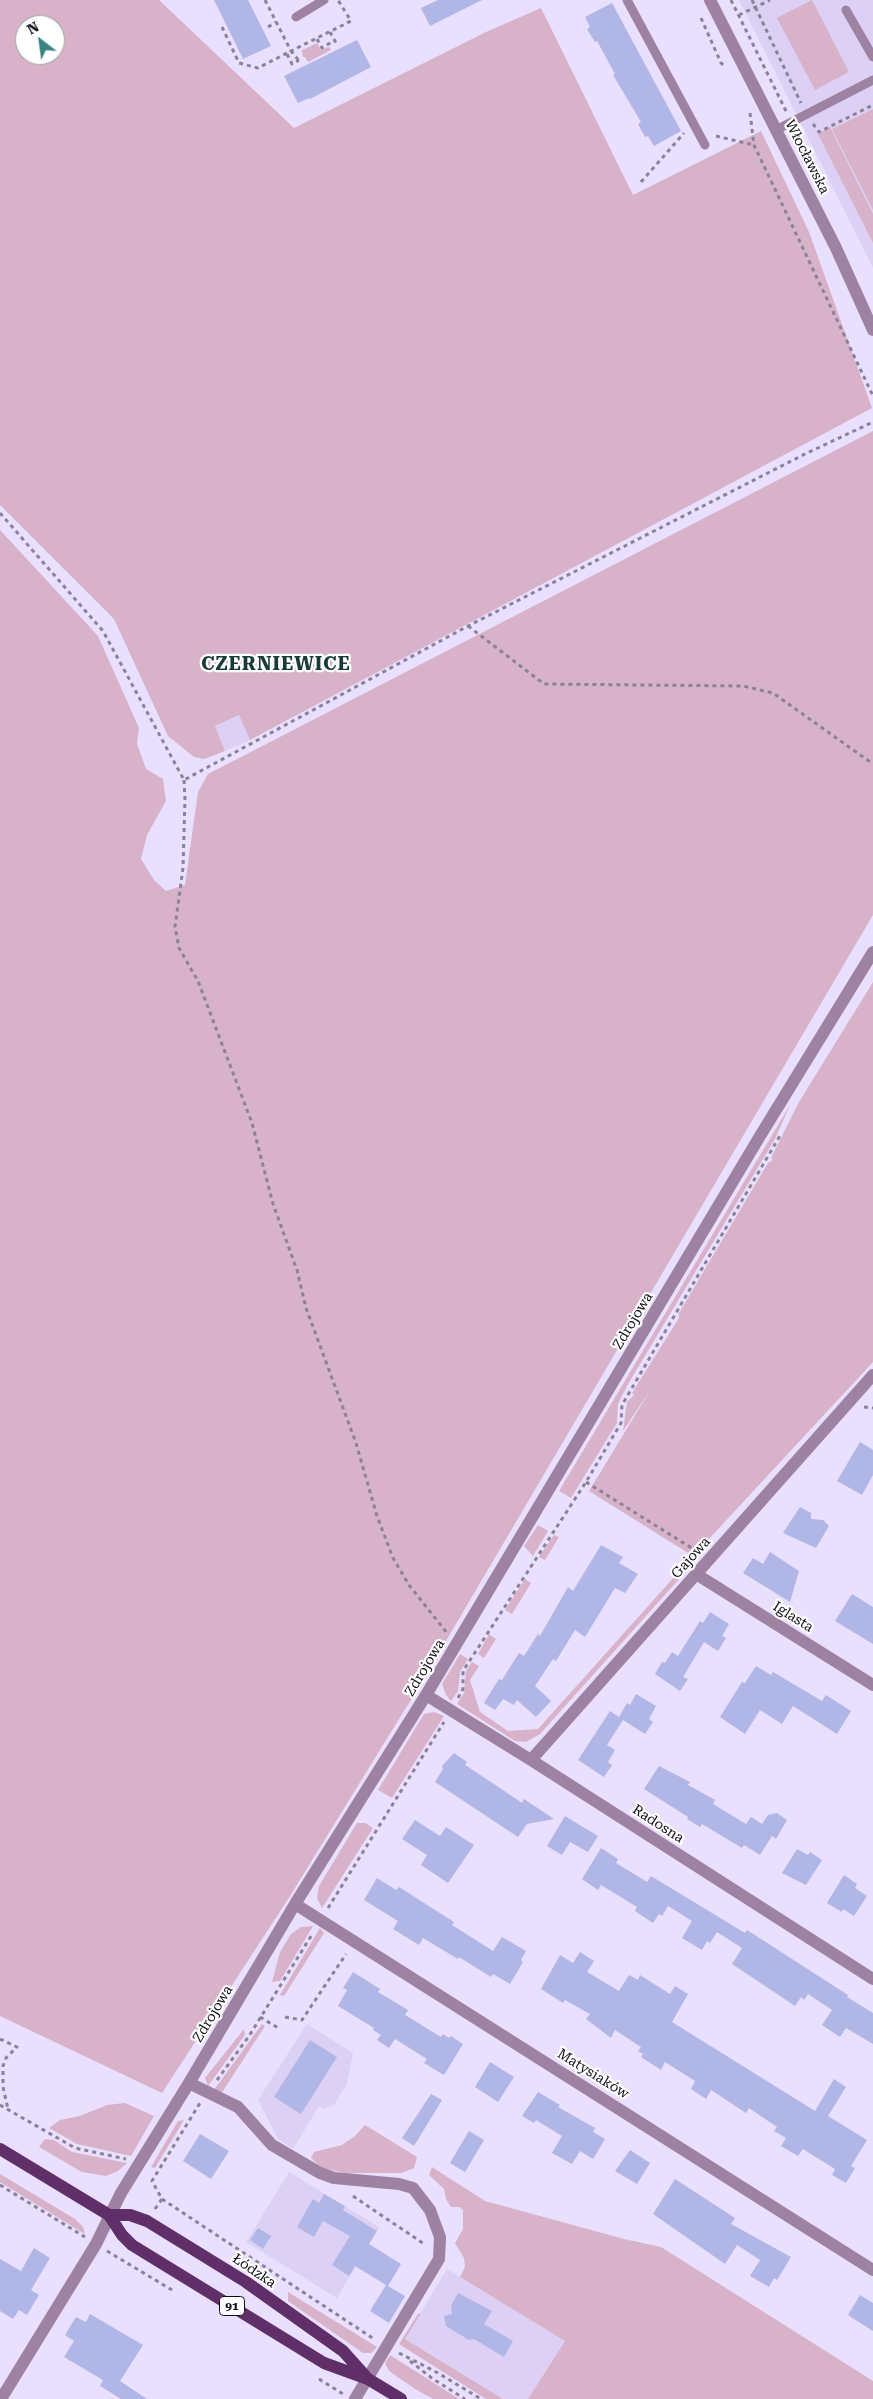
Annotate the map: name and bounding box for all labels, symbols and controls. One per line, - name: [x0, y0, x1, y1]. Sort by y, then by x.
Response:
- north arrow: [15, 15, 65, 65]
- text: N: [24, 18, 42, 37]
- street label: Włocławska: [781, 117, 833, 197]
- district label: CZERNIEWICE: [200, 653, 352, 675]
- street label: Zdrojowa: [609, 1289, 657, 1353]
- street label: Gajowa: [668, 1534, 714, 1582]
- street label: Iglasta: [770, 1598, 816, 1636]
- street label: Zdrojowa: [401, 1636, 449, 1700]
- street label: Radosna: [629, 1801, 687, 1847]
- street label: Zdrojowa: [189, 1982, 237, 2046]
- street label: Matysiaków: [554, 2045, 632, 2103]
- street label: Łódzka: [229, 2250, 279, 2292]
- road number: 91: [220, 2296, 244, 2316]

